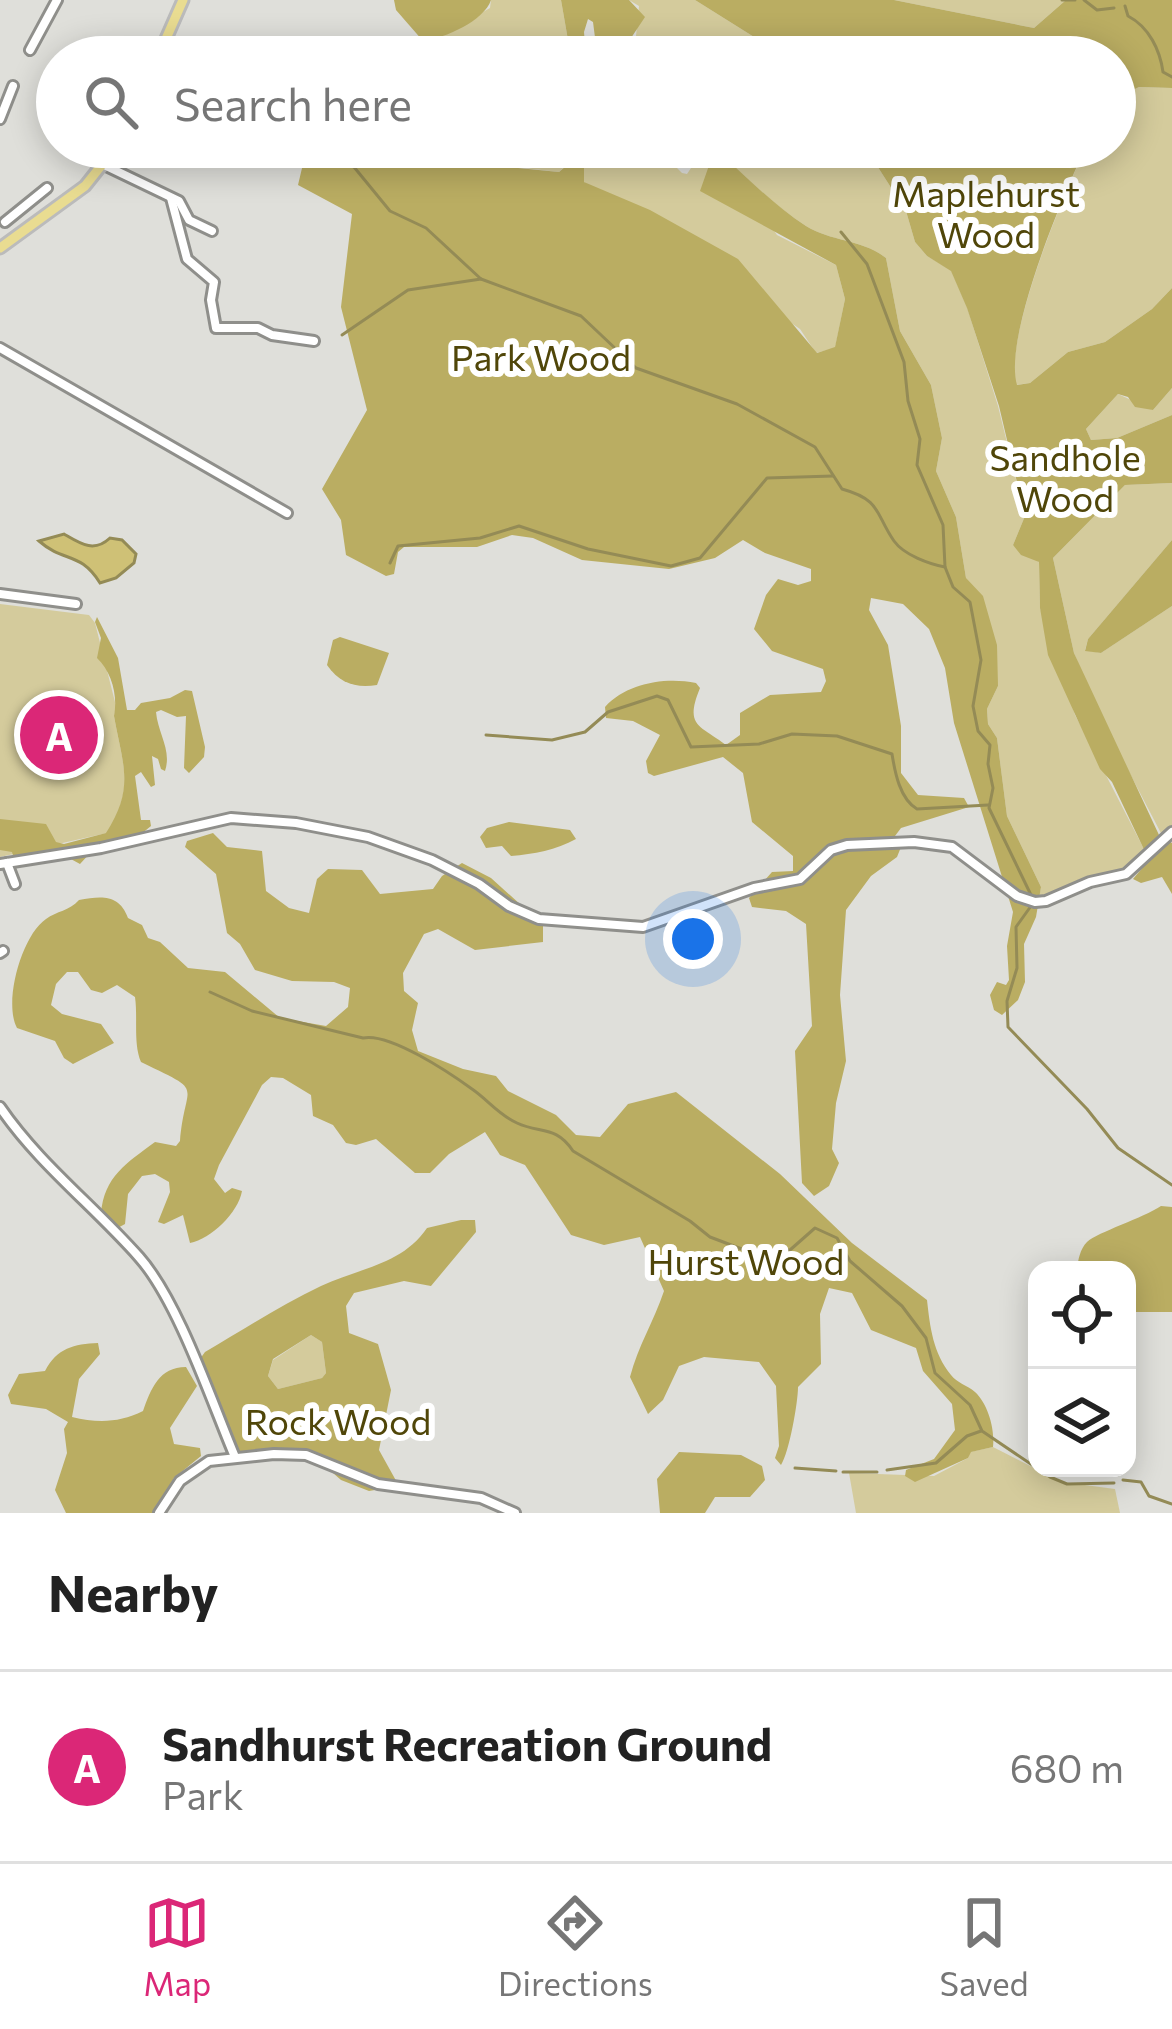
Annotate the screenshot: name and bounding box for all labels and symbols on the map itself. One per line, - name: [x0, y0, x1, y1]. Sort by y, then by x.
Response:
- park label: Maplehurst Wood: [892, 170, 1080, 255]
- park label: Park Wood: [451, 334, 631, 378]
- park label: Sandhole Wood: [989, 434, 1141, 519]
- pin: A: [20, 690, 98, 780]
- your location: [663, 909, 723, 969]
- park label: Hurst Wood: [648, 1238, 844, 1282]
- park label: Rock Wood: [245, 1398, 431, 1442]

